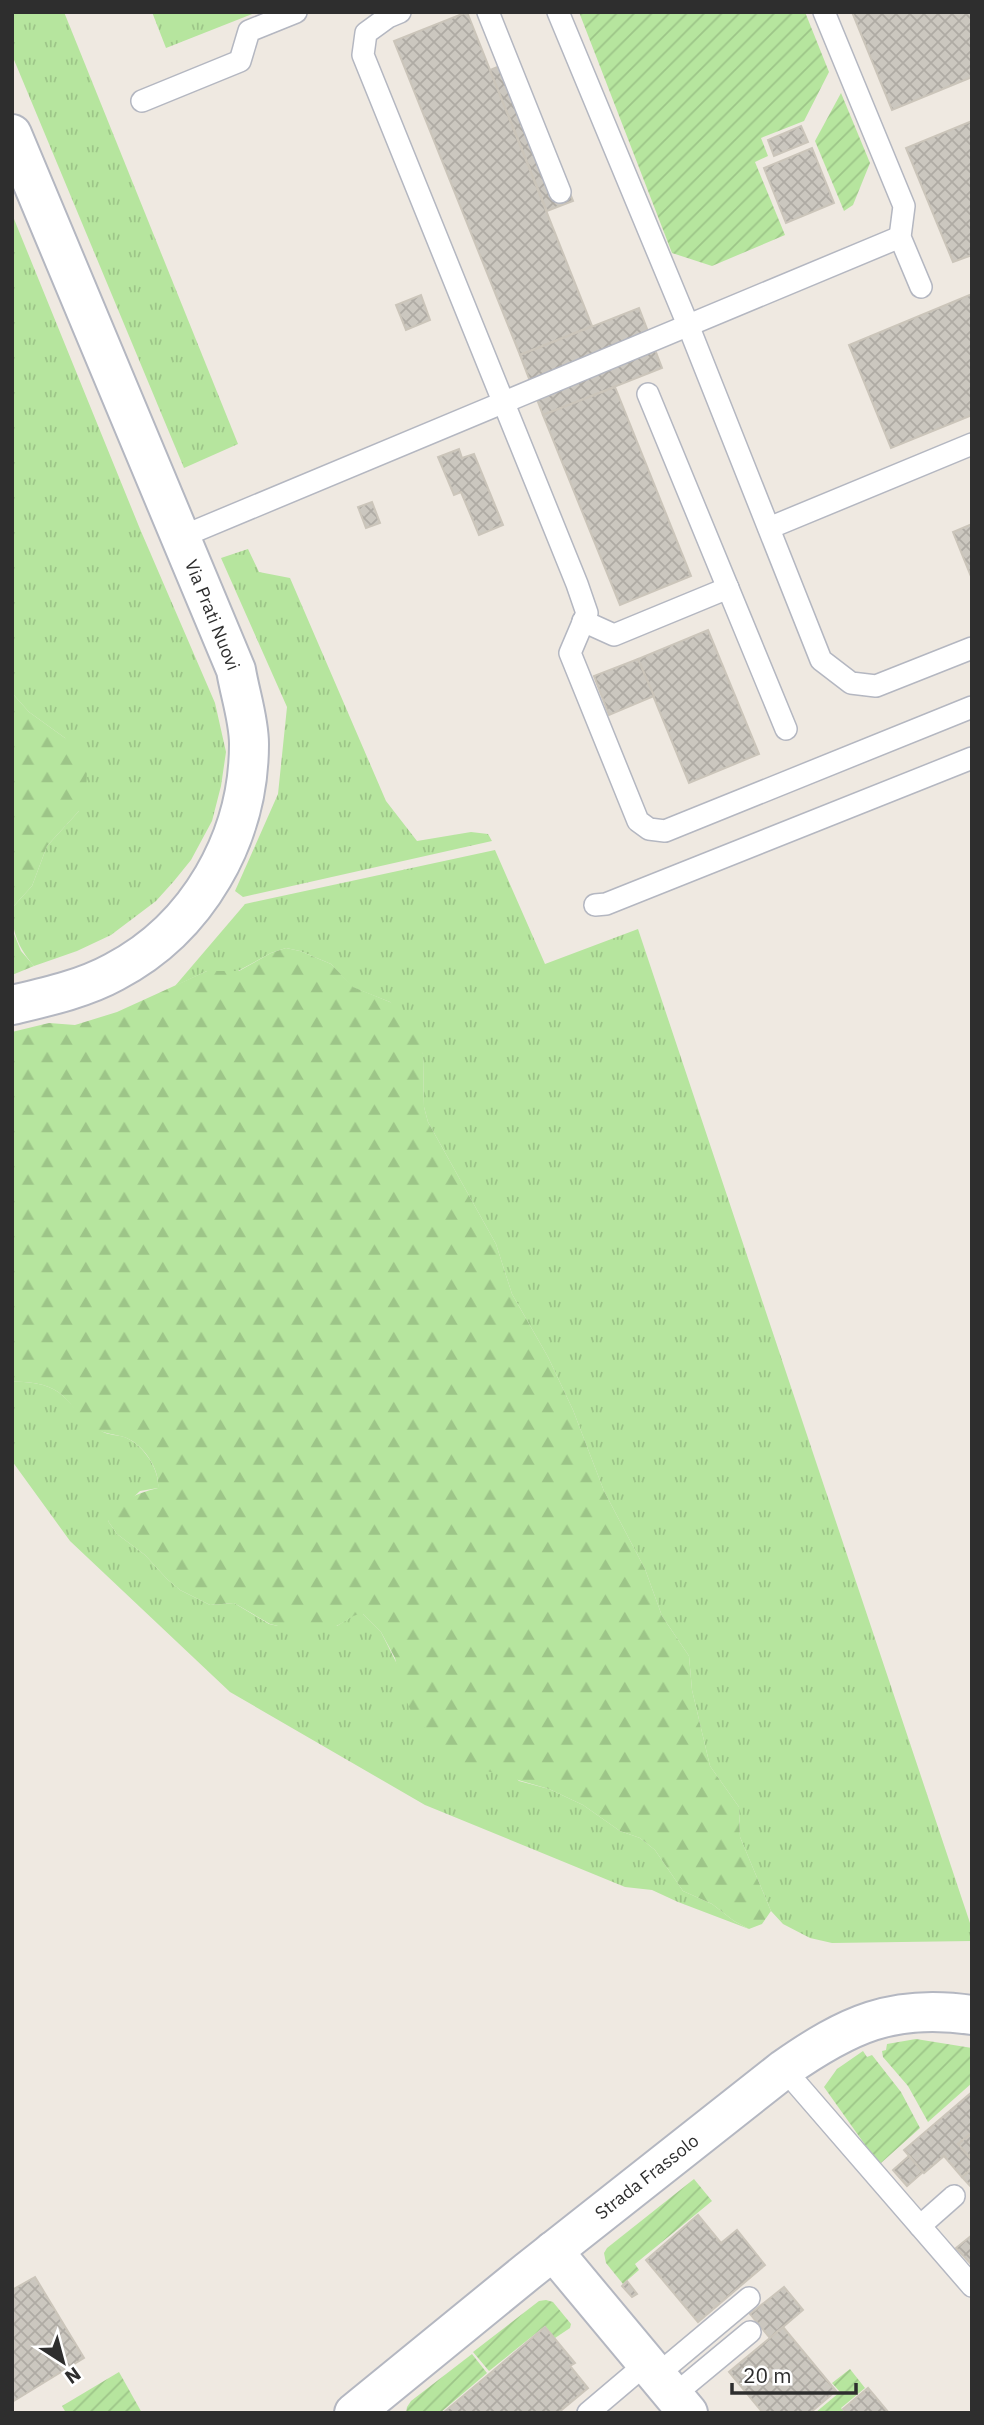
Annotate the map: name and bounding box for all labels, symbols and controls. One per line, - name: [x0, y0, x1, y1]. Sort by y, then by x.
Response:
- street label: Via Prati Nuovi: [180, 556, 245, 674]
- street label: Strada Frassolo: [590, 2129, 703, 2224]
- north arrow: [28, 2327, 98, 2397]
- scale bar: [732, 2352, 856, 2396]
- text: 20 m: [743, 2361, 792, 2389]
- text: N: [60, 2362, 86, 2390]

